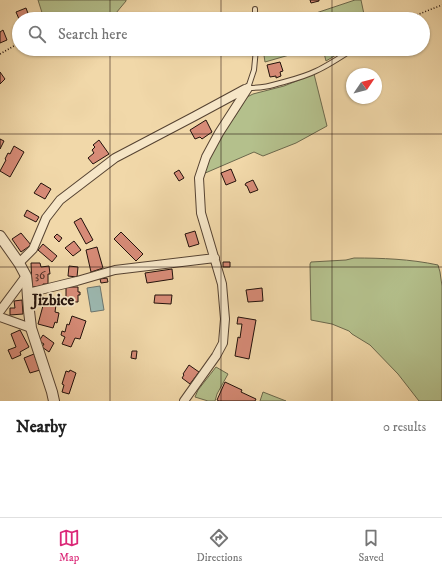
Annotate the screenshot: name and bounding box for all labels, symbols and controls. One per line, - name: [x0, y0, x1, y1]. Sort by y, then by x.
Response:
- search box: [12, 12, 430, 56]
- icon: search: [26, 23, 48, 45]
- text: Search here: [58, 25, 127, 44]
- north arrow: [346, 68, 382, 104]
- house number: 36: [35, 268, 46, 283]
- district label: Jizbice: [30, 290, 74, 310]
- text: Nearby: [16, 416, 66, 438]
- text: 0 results: [383, 419, 426, 435]
- tab: Map: [58, 527, 80, 565]
- tab: Directions: [197, 527, 242, 565]
- tab: Saved: [359, 527, 384, 565]

